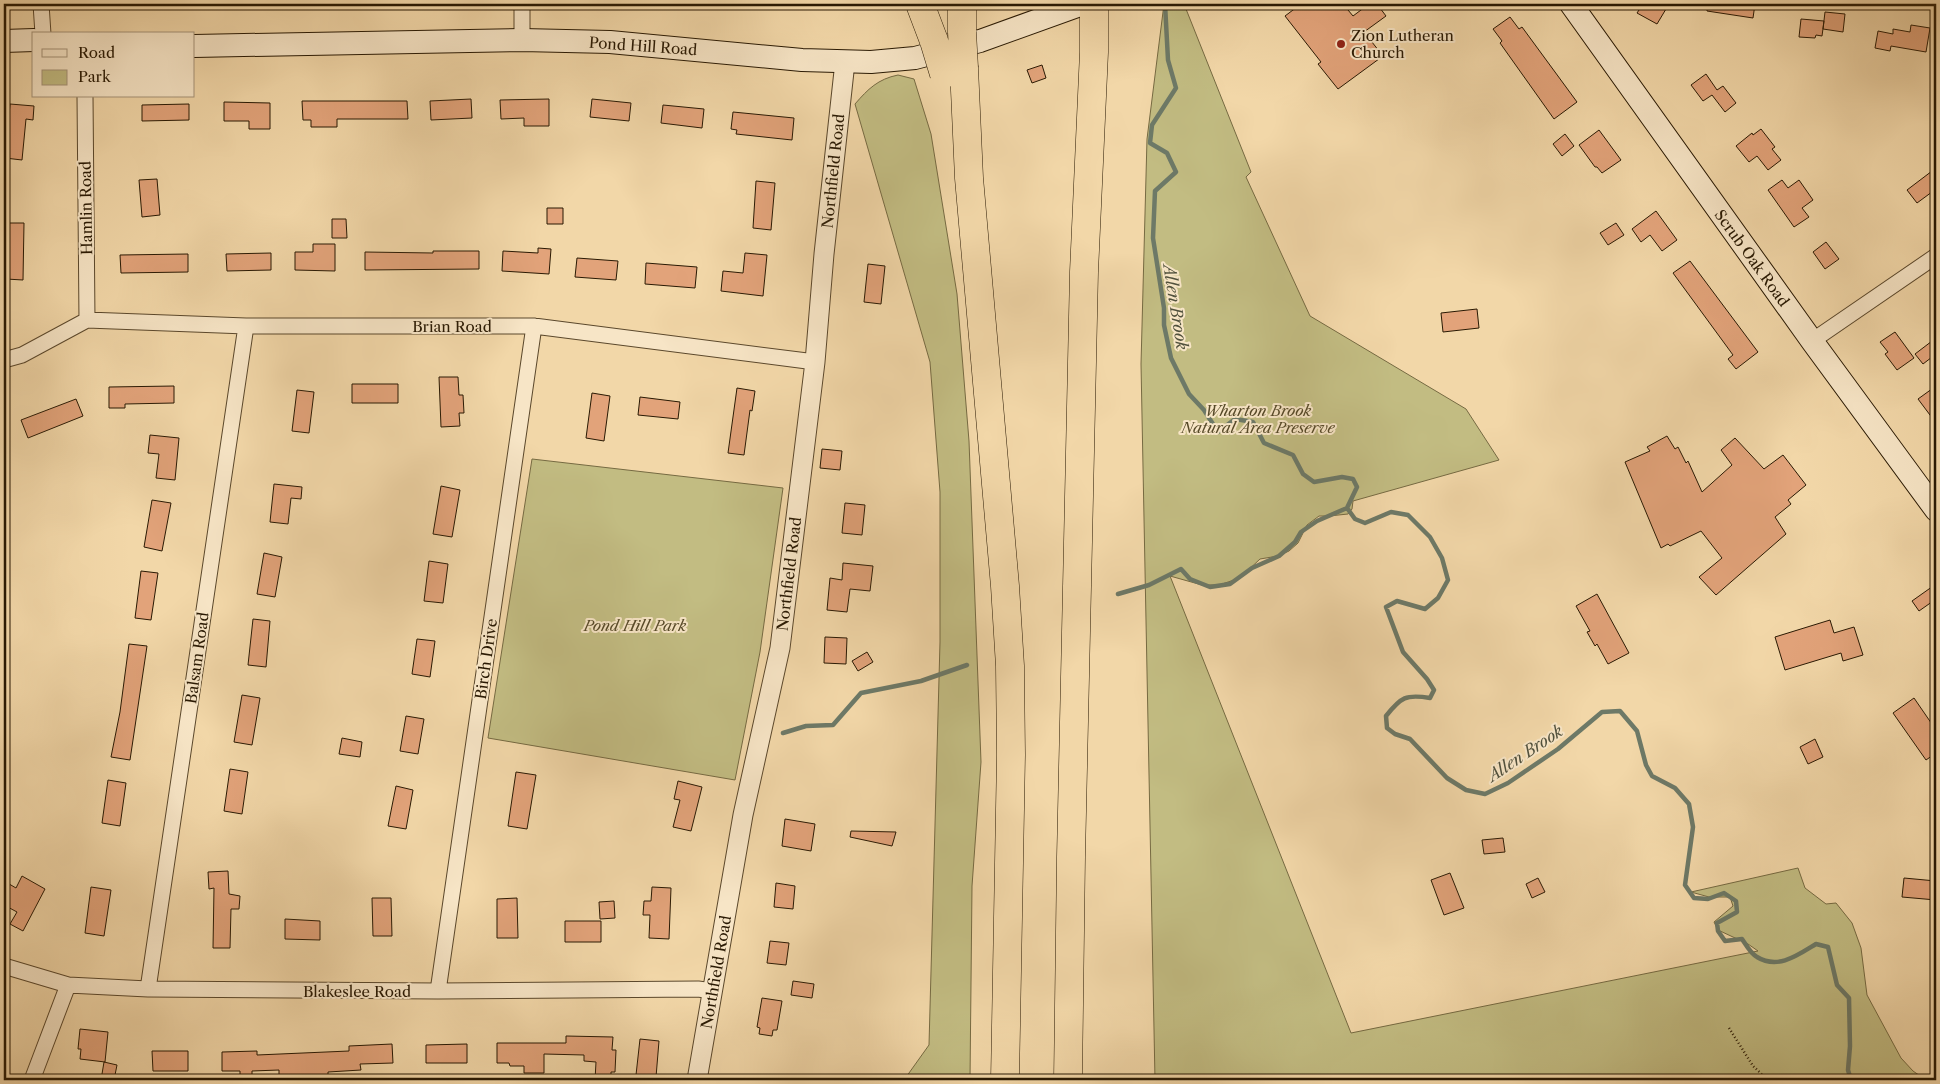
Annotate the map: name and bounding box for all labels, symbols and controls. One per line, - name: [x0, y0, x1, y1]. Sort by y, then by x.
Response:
- place label: Zion Lutheran Church: [1351, 26, 1455, 62]
- legend: [32, 32, 195, 98]
- street label: Pond Hill Road: [588, 33, 698, 59]
- marker: Zion Lutheran Church: [1335, 38, 1347, 50]
- text: Road: [78, 43, 115, 62]
- text: Park: [78, 67, 112, 86]
- street label: Northfield Road: [818, 113, 848, 229]
- street label: Hamlin Road: [76, 161, 96, 255]
- street label: Scrub Oak Road: [1710, 206, 1794, 310]
- water label: Allen Brook: [1159, 260, 1193, 352]
- street label: Brian Road: [412, 317, 492, 336]
- park label: Wharton Brook Natural Area Preserve: [1180, 401, 1335, 437]
- street label: Northfield Road: [773, 516, 805, 632]
- street label: Balsam Road: [181, 611, 213, 705]
- park label: Pond Hill Park: [583, 616, 686, 635]
- street label: Birch Drive: [471, 617, 501, 701]
- water label: Allen Brook: [1481, 720, 1567, 787]
- street label: Northfield Road: [697, 914, 735, 1030]
- street label: Blakeslee Road: [303, 982, 411, 1001]

